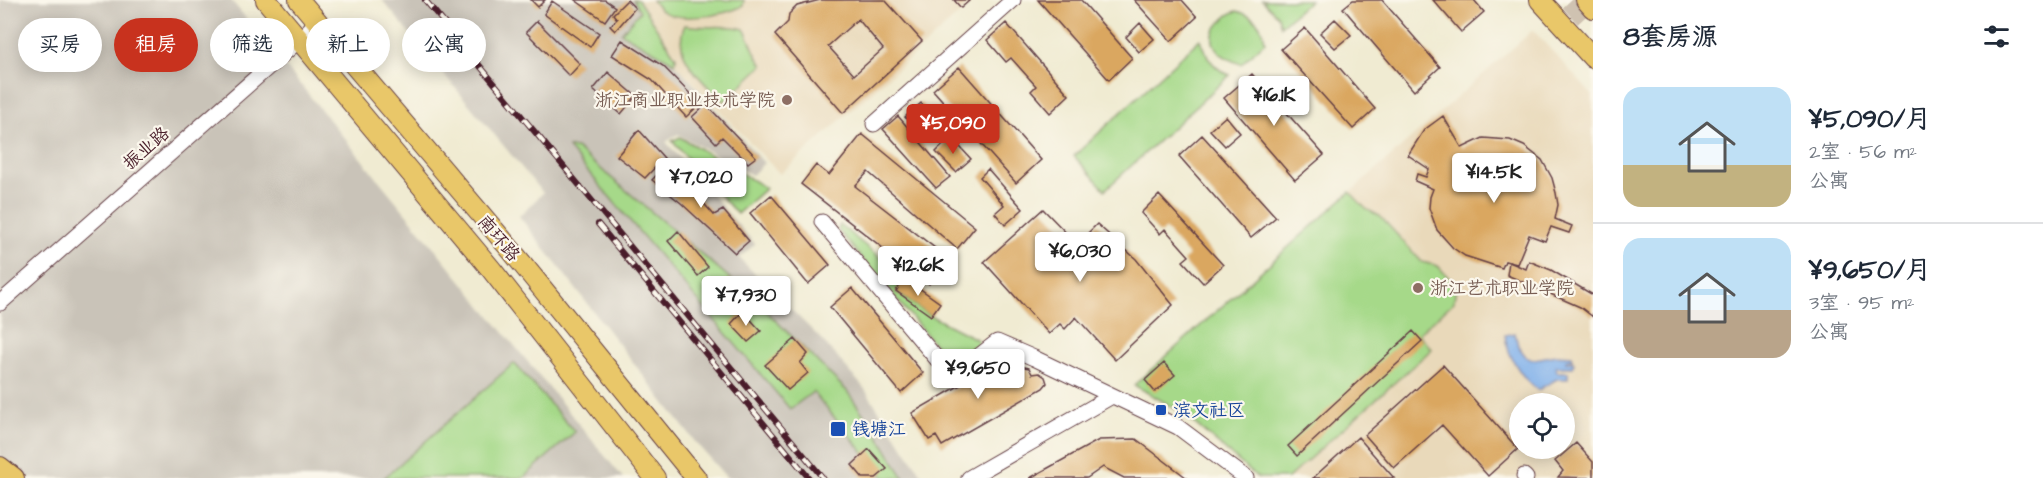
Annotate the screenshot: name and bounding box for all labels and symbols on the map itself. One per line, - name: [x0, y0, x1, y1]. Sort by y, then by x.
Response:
- pin: ¥16.1K: [1225, 76, 1323, 127]
- place label: 浙江商业职业技术学院: [595, 88, 775, 113]
- marker: 浙江商业职业技术学院: [780, 93, 794, 107]
- pin: ¥5,090: [904, 104, 1002, 155]
- street label: 振业路: [118, 121, 175, 176]
- pin: ¥14.5K: [1445, 153, 1543, 204]
- pin: ¥7,020: [652, 158, 750, 209]
- street label: 南环路: [472, 210, 526, 267]
- pin: ¥6,030: [1031, 232, 1129, 283]
- pin: ¥12.6K: [869, 246, 967, 297]
- pin: ¥7,930: [697, 276, 795, 327]
- place label: 浙江艺术职业学院: [1430, 276, 1574, 301]
- marker: 浙江艺术职业学院: [1411, 281, 1425, 295]
- pin: ¥9,650: [929, 349, 1027, 400]
- place label: 滨文社区: [1173, 398, 1245, 423]
- marker: 滨文社区: [1154, 403, 1168, 417]
- place label: 钱塘江: [852, 417, 906, 442]
- marker: 钱塘江: [829, 420, 847, 438]

